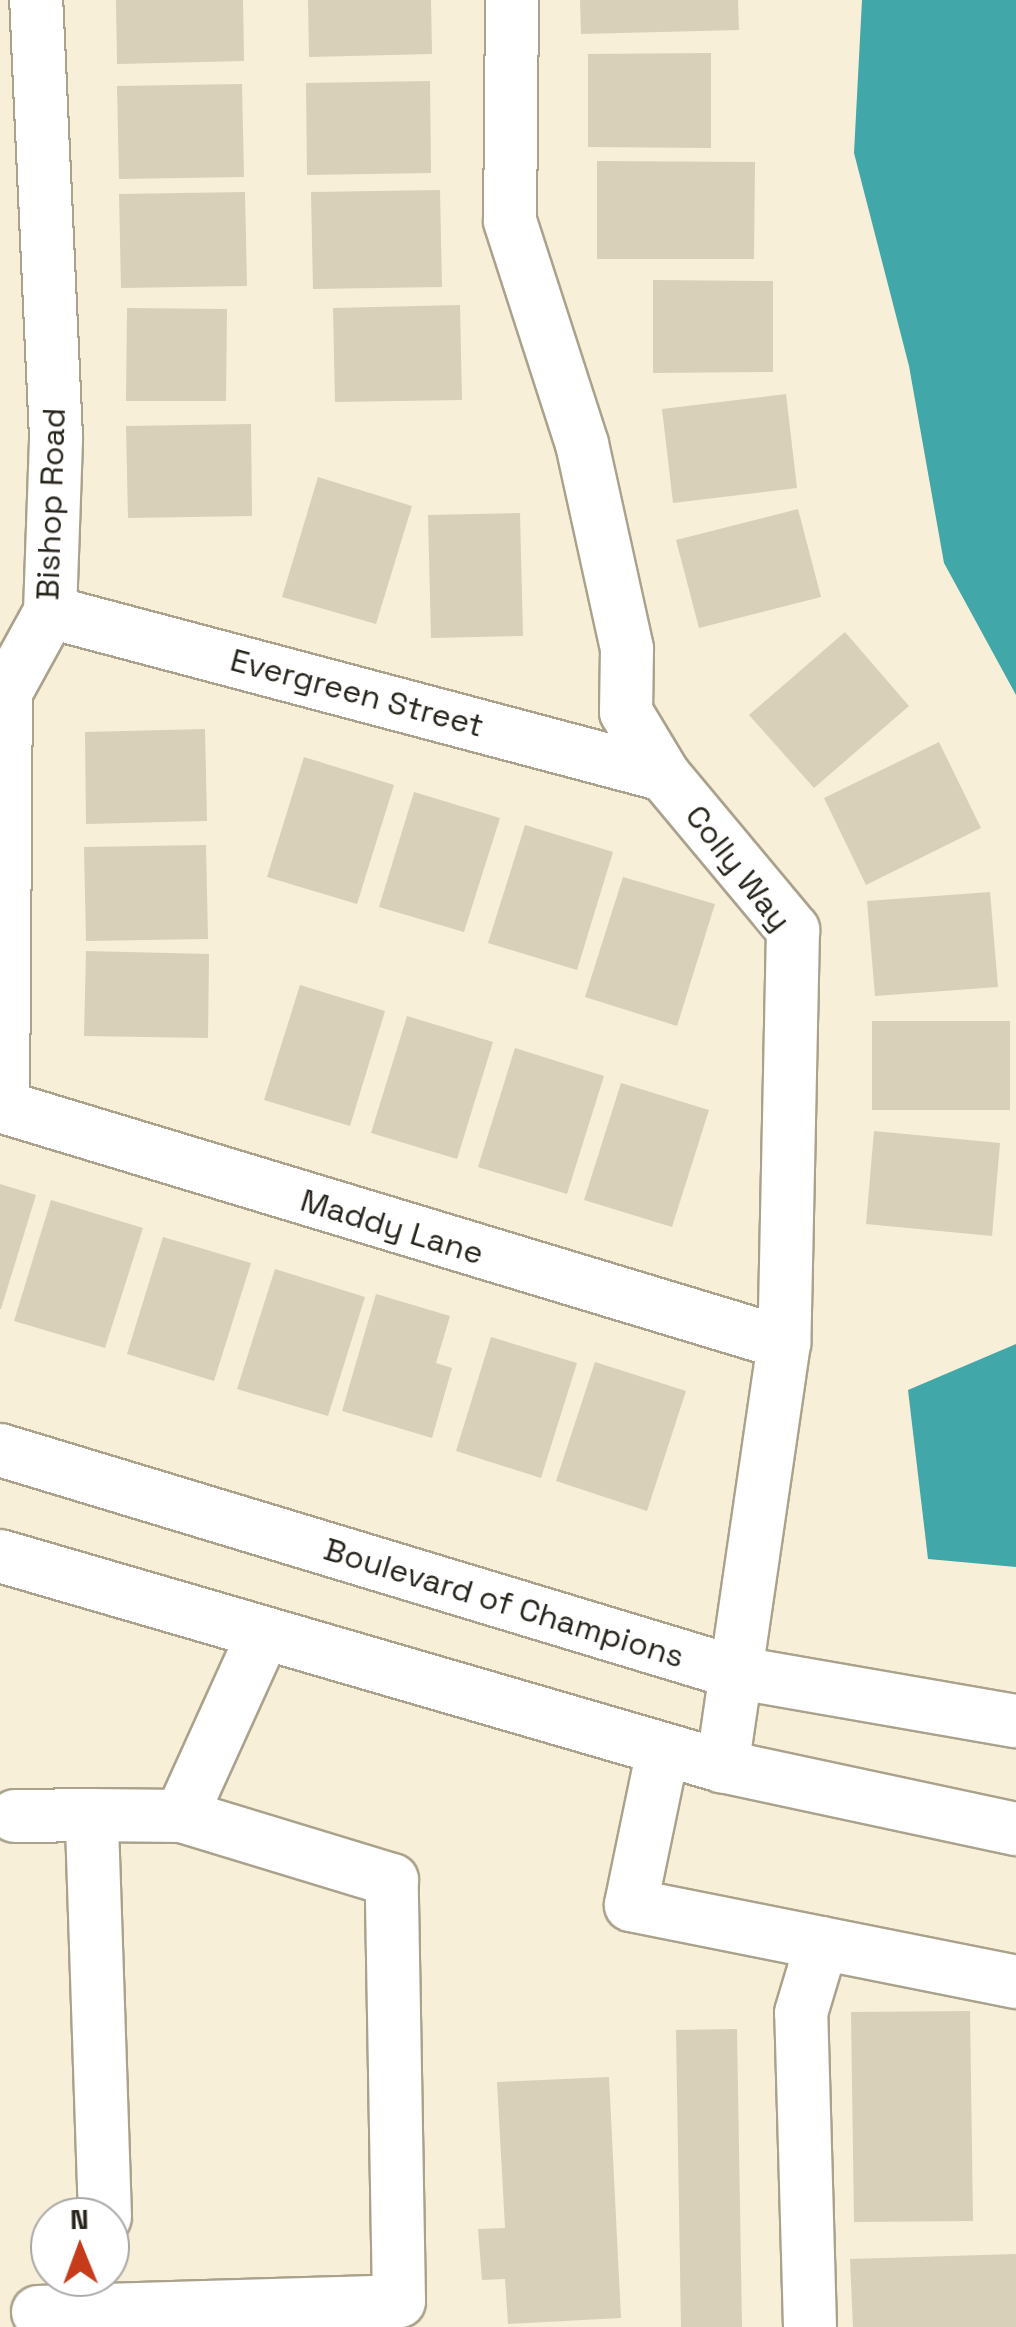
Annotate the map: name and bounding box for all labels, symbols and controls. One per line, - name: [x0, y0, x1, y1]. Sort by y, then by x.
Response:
- street label: Bishop Road: [28, 407, 74, 601]
- street label: Evergreen Street: [226, 641, 488, 745]
- street label: Colly Way: [677, 797, 799, 939]
- street label: Maddy Lane: [296, 1181, 488, 1273]
- street label: Boulevard of Champions: [319, 1530, 689, 1676]
- north arrow: [30, 2197, 130, 2297]
- text: N: [70, 2201, 89, 2237]

